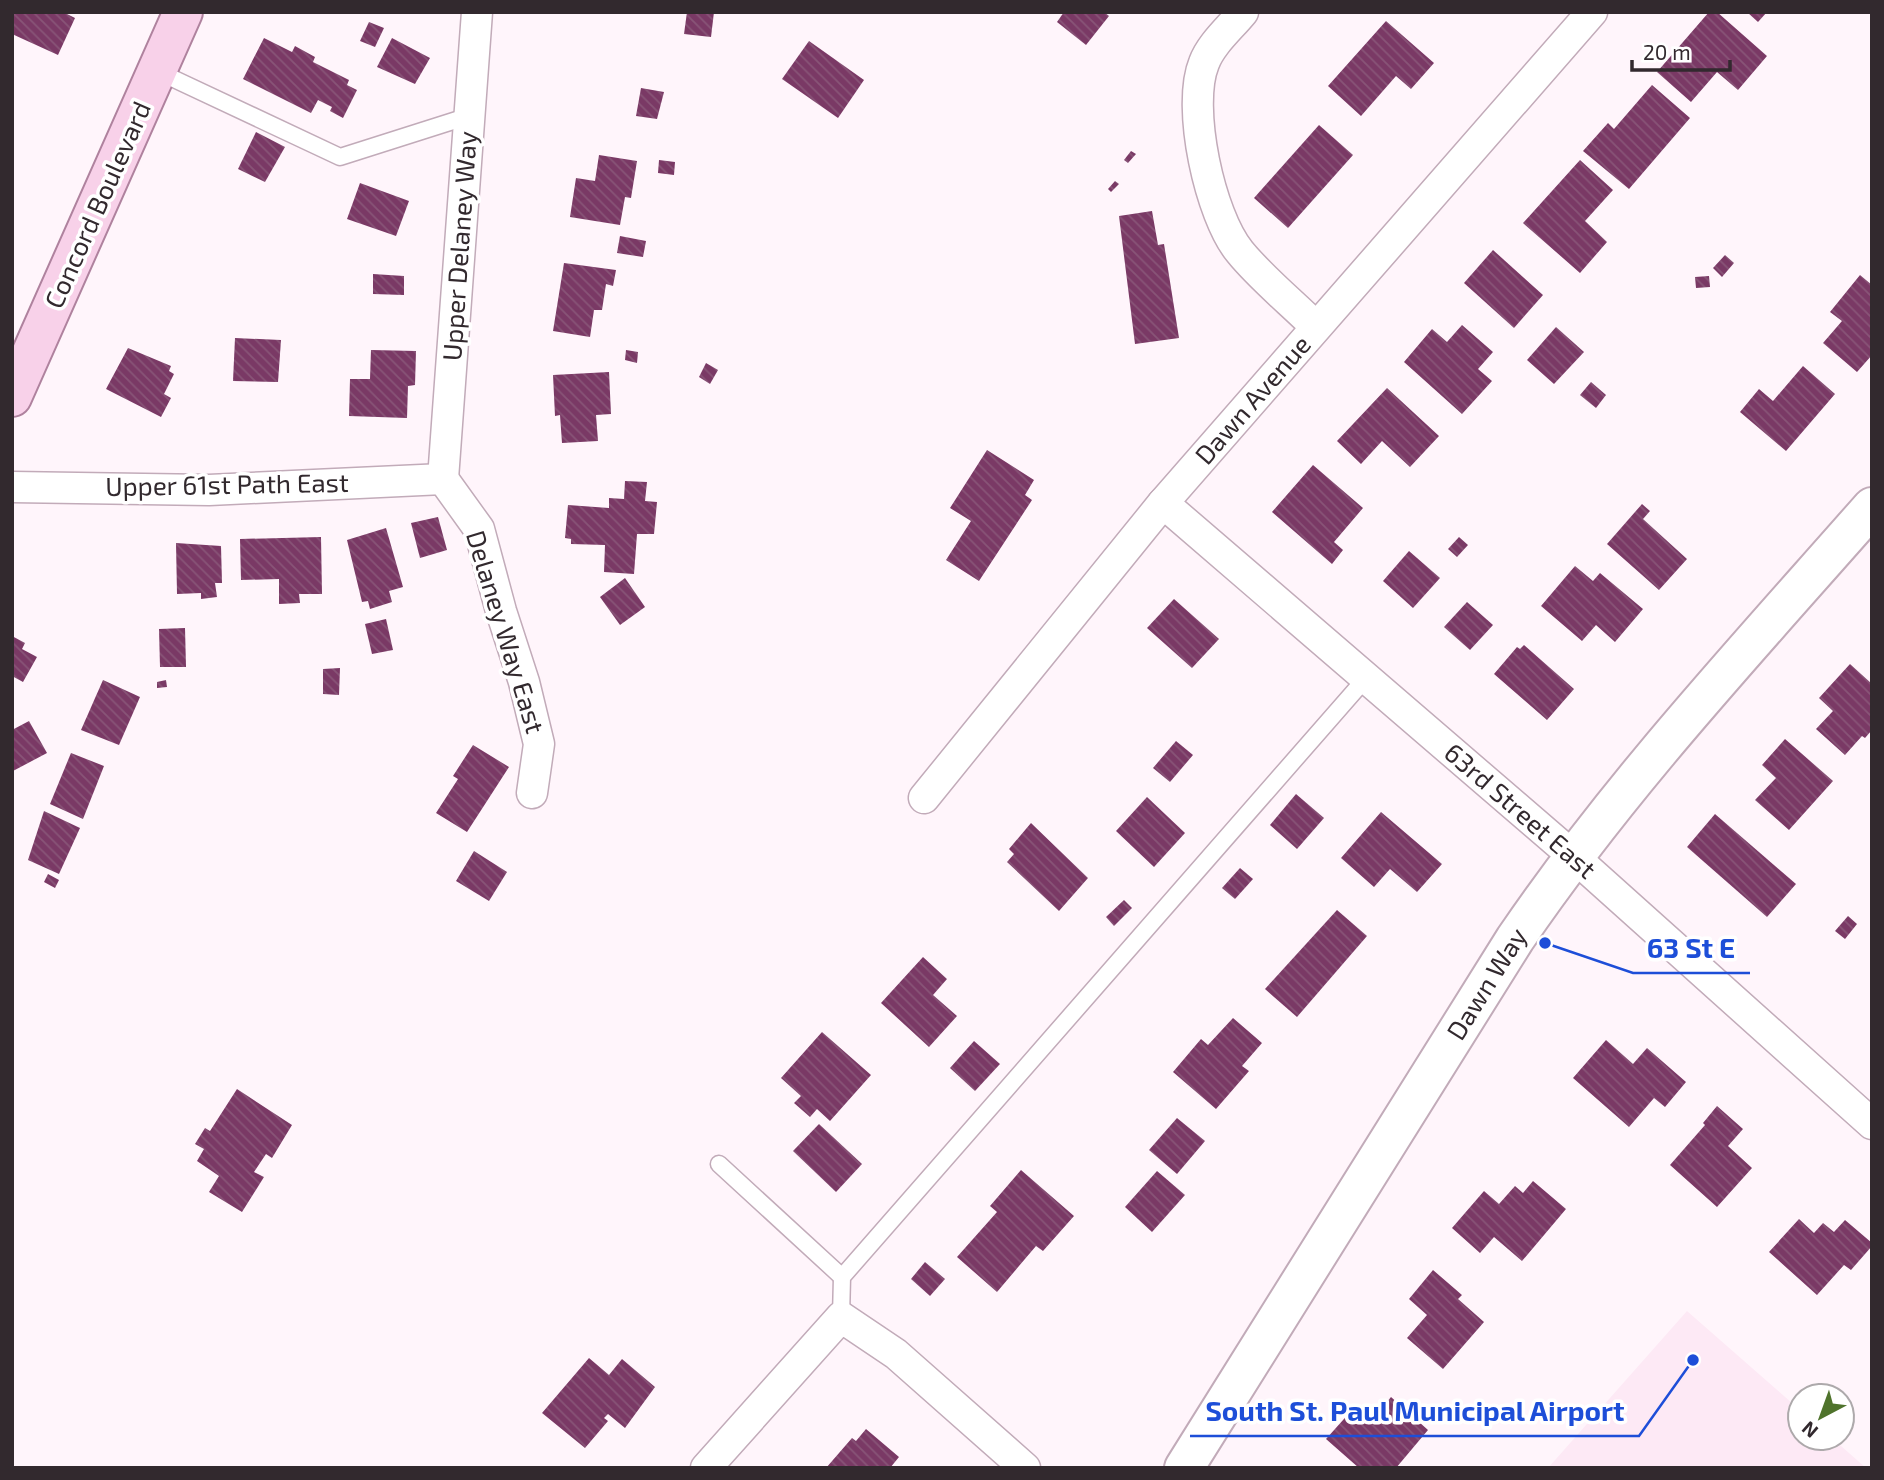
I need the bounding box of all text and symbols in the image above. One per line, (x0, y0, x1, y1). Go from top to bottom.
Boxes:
scale bar (1632, 28, 1730, 72)
text: 20 m (1643, 39, 1691, 64)
street label: Concord Boulevard (37, 96, 156, 313)
street label: Upper Delaney Way (435, 130, 482, 362)
street label: Dawn Avenue (1188, 328, 1316, 470)
street label: Upper 61st Path East (105, 466, 349, 501)
street label: Delaney Way East (461, 526, 552, 737)
street label: 63rd Street East (1439, 736, 1603, 884)
street label: Dawn Way (1439, 921, 1532, 1045)
callout: 63 St E (1633, 924, 1750, 973)
text: 63 St E (1647, 930, 1735, 964)
north arrow (1786, 1382, 1856, 1452)
callout: South St. Paul Municipal Airport (1190, 1387, 1639, 1436)
text: South St. Paul Municipal Airport (1205, 1393, 1625, 1427)
text: N (1797, 1417, 1822, 1443)

